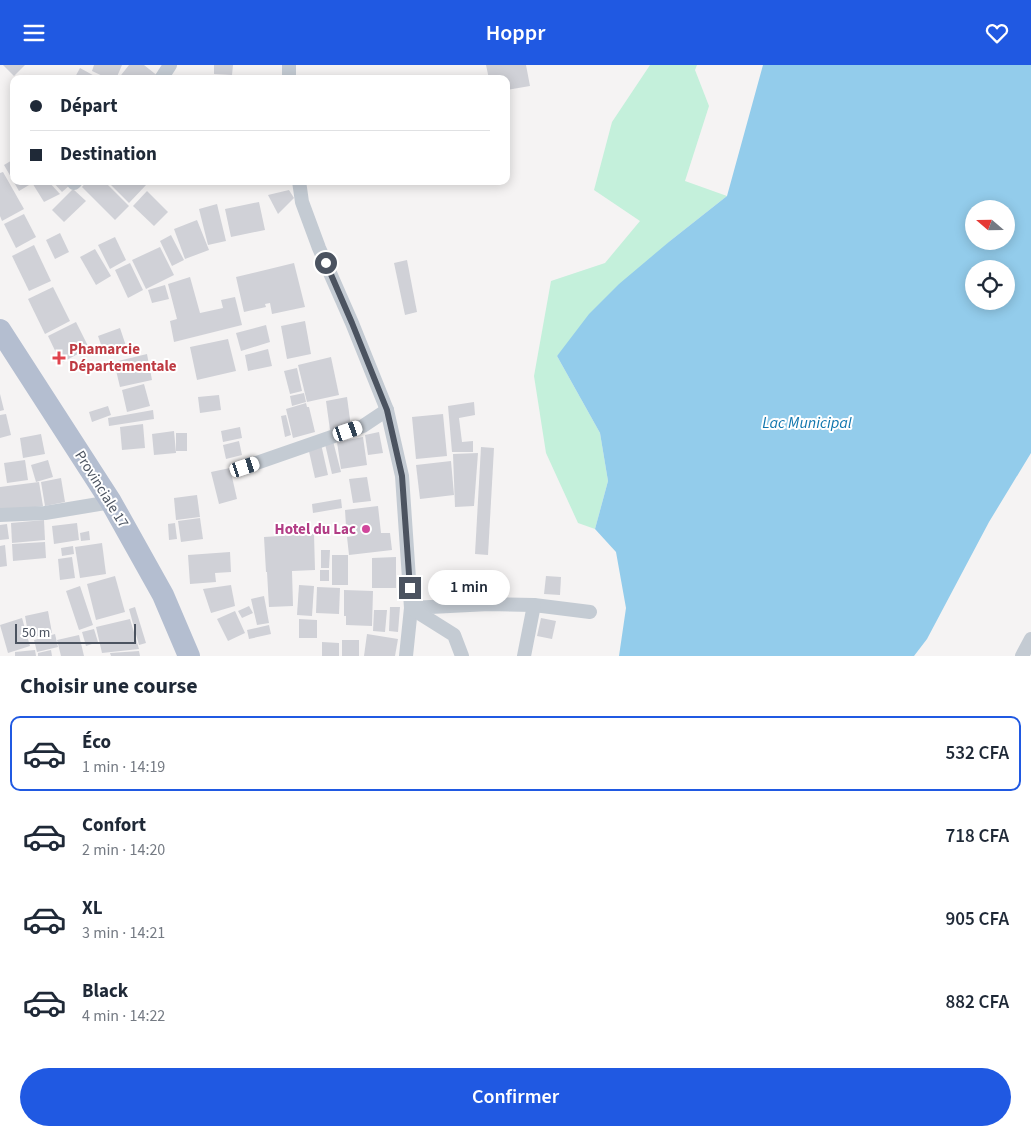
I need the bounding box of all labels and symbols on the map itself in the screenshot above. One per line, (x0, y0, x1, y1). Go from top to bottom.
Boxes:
north arrow (965, 200, 1015, 250)
route start (315, 252, 337, 274)
place label: Phamarcie Départementale (69, 339, 177, 377)
marker: Phamarcie Départementale (53, 352, 65, 364)
water label: Lac Municipal (762, 412, 852, 434)
car (331, 419, 364, 443)
street label: Provinciale 17 (69, 446, 134, 532)
car (228, 455, 261, 479)
place label: Hotel du Lac (275, 519, 356, 540)
marker: Hotel du Lac (360, 523, 372, 535)
callout: 1 min (428, 571, 510, 605)
route end (399, 577, 421, 599)
scale bar (15, 621, 136, 644)

